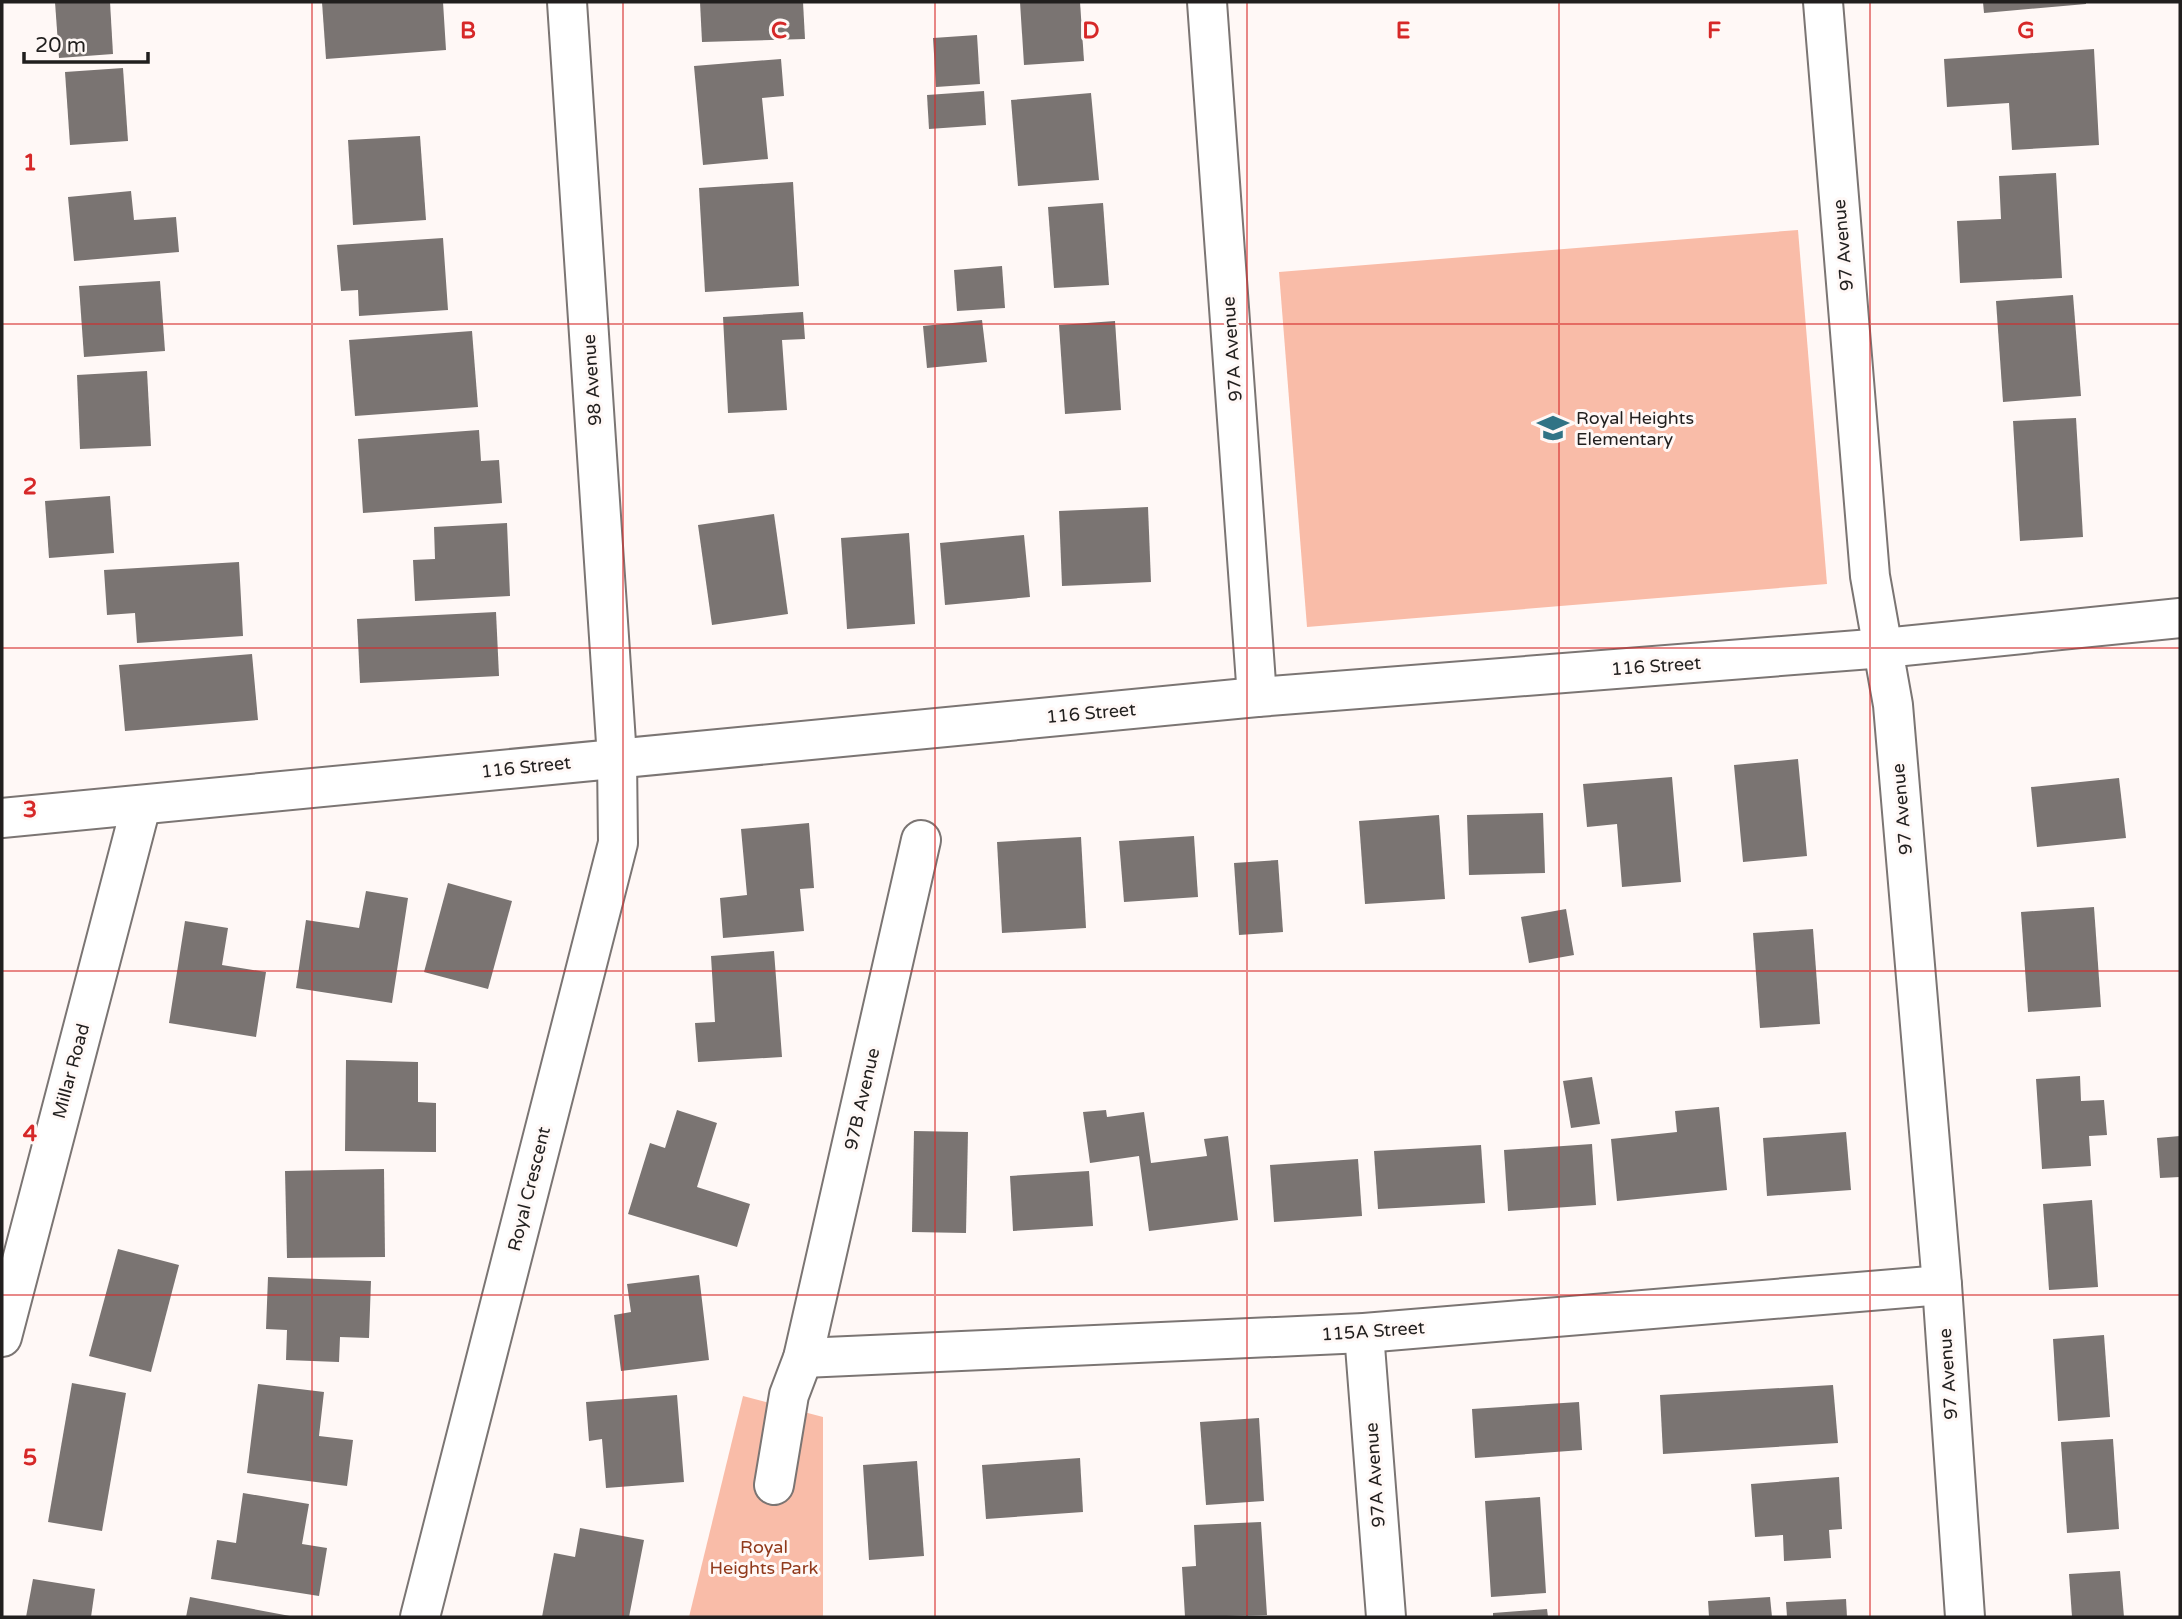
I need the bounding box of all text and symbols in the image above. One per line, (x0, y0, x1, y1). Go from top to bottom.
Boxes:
text: B (460, 17, 476, 45)
text: C (771, 17, 787, 45)
text: D (1082, 17, 1100, 45)
text: E (1396, 17, 1410, 45)
text: F (1707, 17, 1721, 45)
text: G (2017, 17, 2035, 45)
scale bar (24, 21, 149, 65)
text: 20 m (35, 33, 86, 58)
text: 1 (23, 149, 37, 177)
street label: 97 Avenue (1828, 198, 1858, 292)
street label: 97A Avenue (1217, 296, 1247, 402)
street label: 98 Avenue (578, 333, 606, 427)
place label: Royal Heights Elementary (1576, 407, 1694, 450)
school or university icon: Royal Heights Elementary (1536, 411, 1570, 445)
text: 2 (23, 473, 37, 501)
street label: 116 Street (1610, 652, 1702, 680)
street label: 116 Street (1045, 698, 1137, 728)
street label: 116 Street (480, 751, 572, 783)
street label: 97 Avenue (1887, 762, 1917, 856)
text: 3 (23, 796, 37, 824)
street label: Millar Road (48, 1021, 94, 1121)
street label: 97B Avenue (840, 1046, 884, 1152)
text: 4 (23, 1120, 38, 1148)
street label: Royal Crescent (503, 1124, 555, 1254)
street label: 115A Street (1321, 1316, 1425, 1346)
street label: 97 Avenue (1934, 1327, 1962, 1421)
street label: 97A Avenue (1360, 1422, 1390, 1528)
text: 5 (23, 1444, 37, 1472)
park label: Royal Heights Park (710, 1536, 819, 1579)

